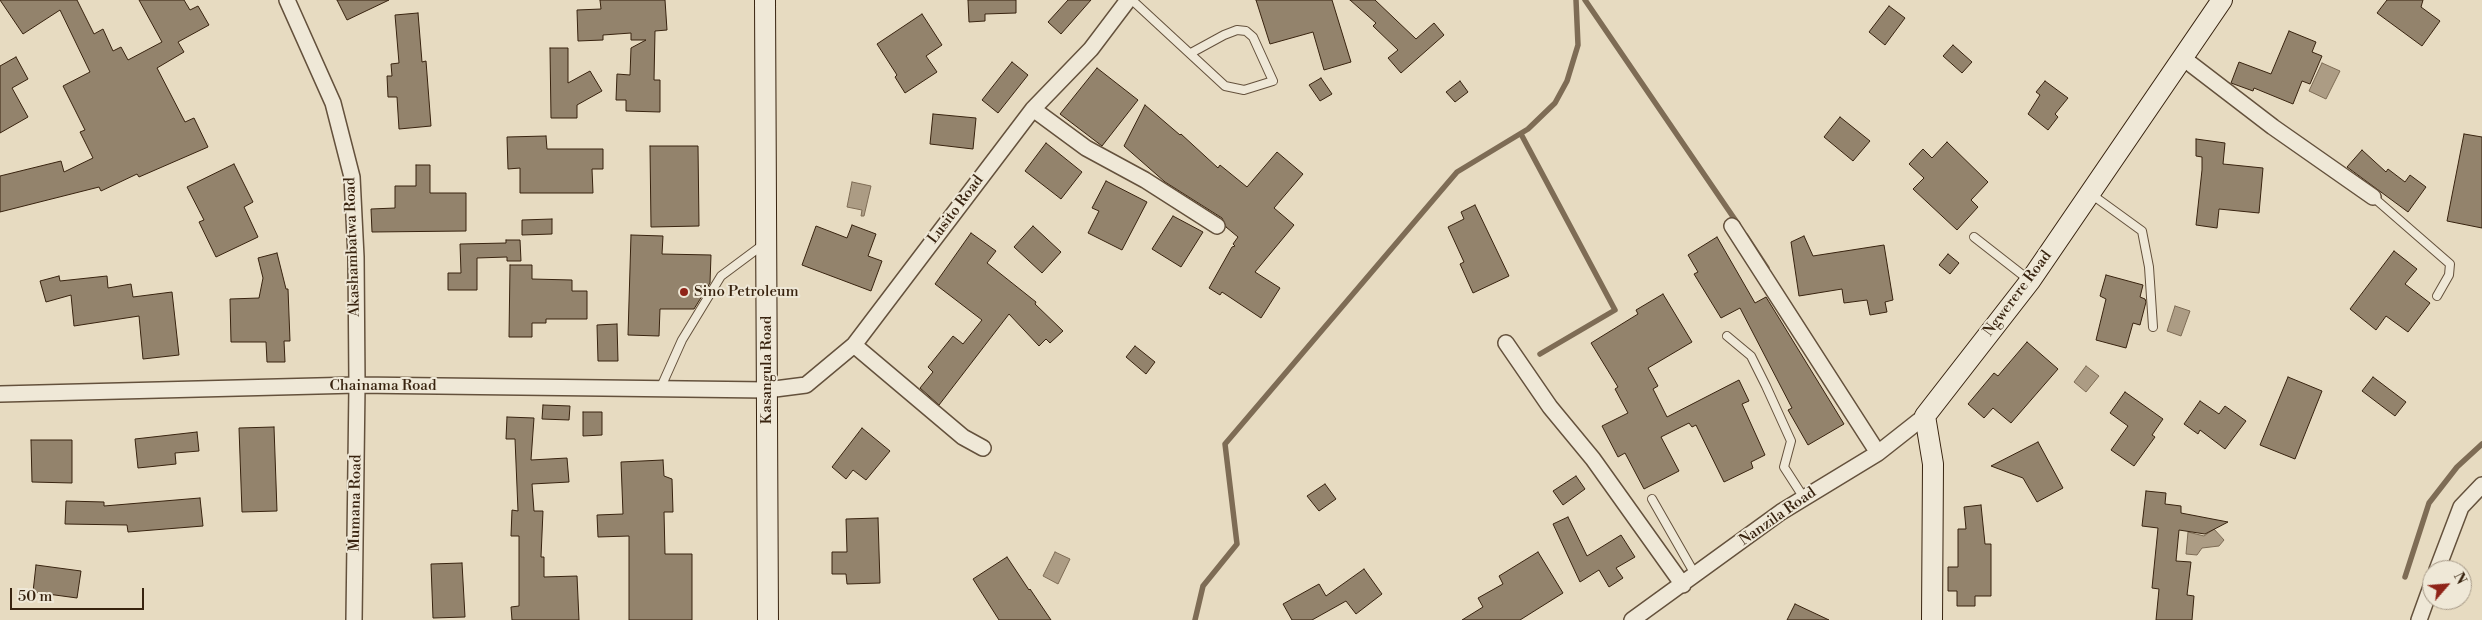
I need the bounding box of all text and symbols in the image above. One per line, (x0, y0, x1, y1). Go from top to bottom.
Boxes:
street label: Lusito Road (924, 172, 988, 248)
street label: Akashambatwa Road (342, 177, 364, 317)
street label: Ngwerere Road (1980, 248, 2056, 340)
place label: Sino Petroleum (694, 283, 799, 301)
marker: Sino Petroleum (678, 286, 690, 298)
street label: Kasangula Road (758, 316, 776, 424)
street label: Chainama Road (330, 377, 436, 395)
street label: Mumana Road (346, 454, 366, 552)
street label: Nanzila Road (1736, 484, 1820, 550)
north arrow (2422, 560, 2472, 610)
text: N (2449, 570, 2470, 588)
scale bar (12, 578, 146, 610)
text: 50 m (18, 587, 52, 606)

